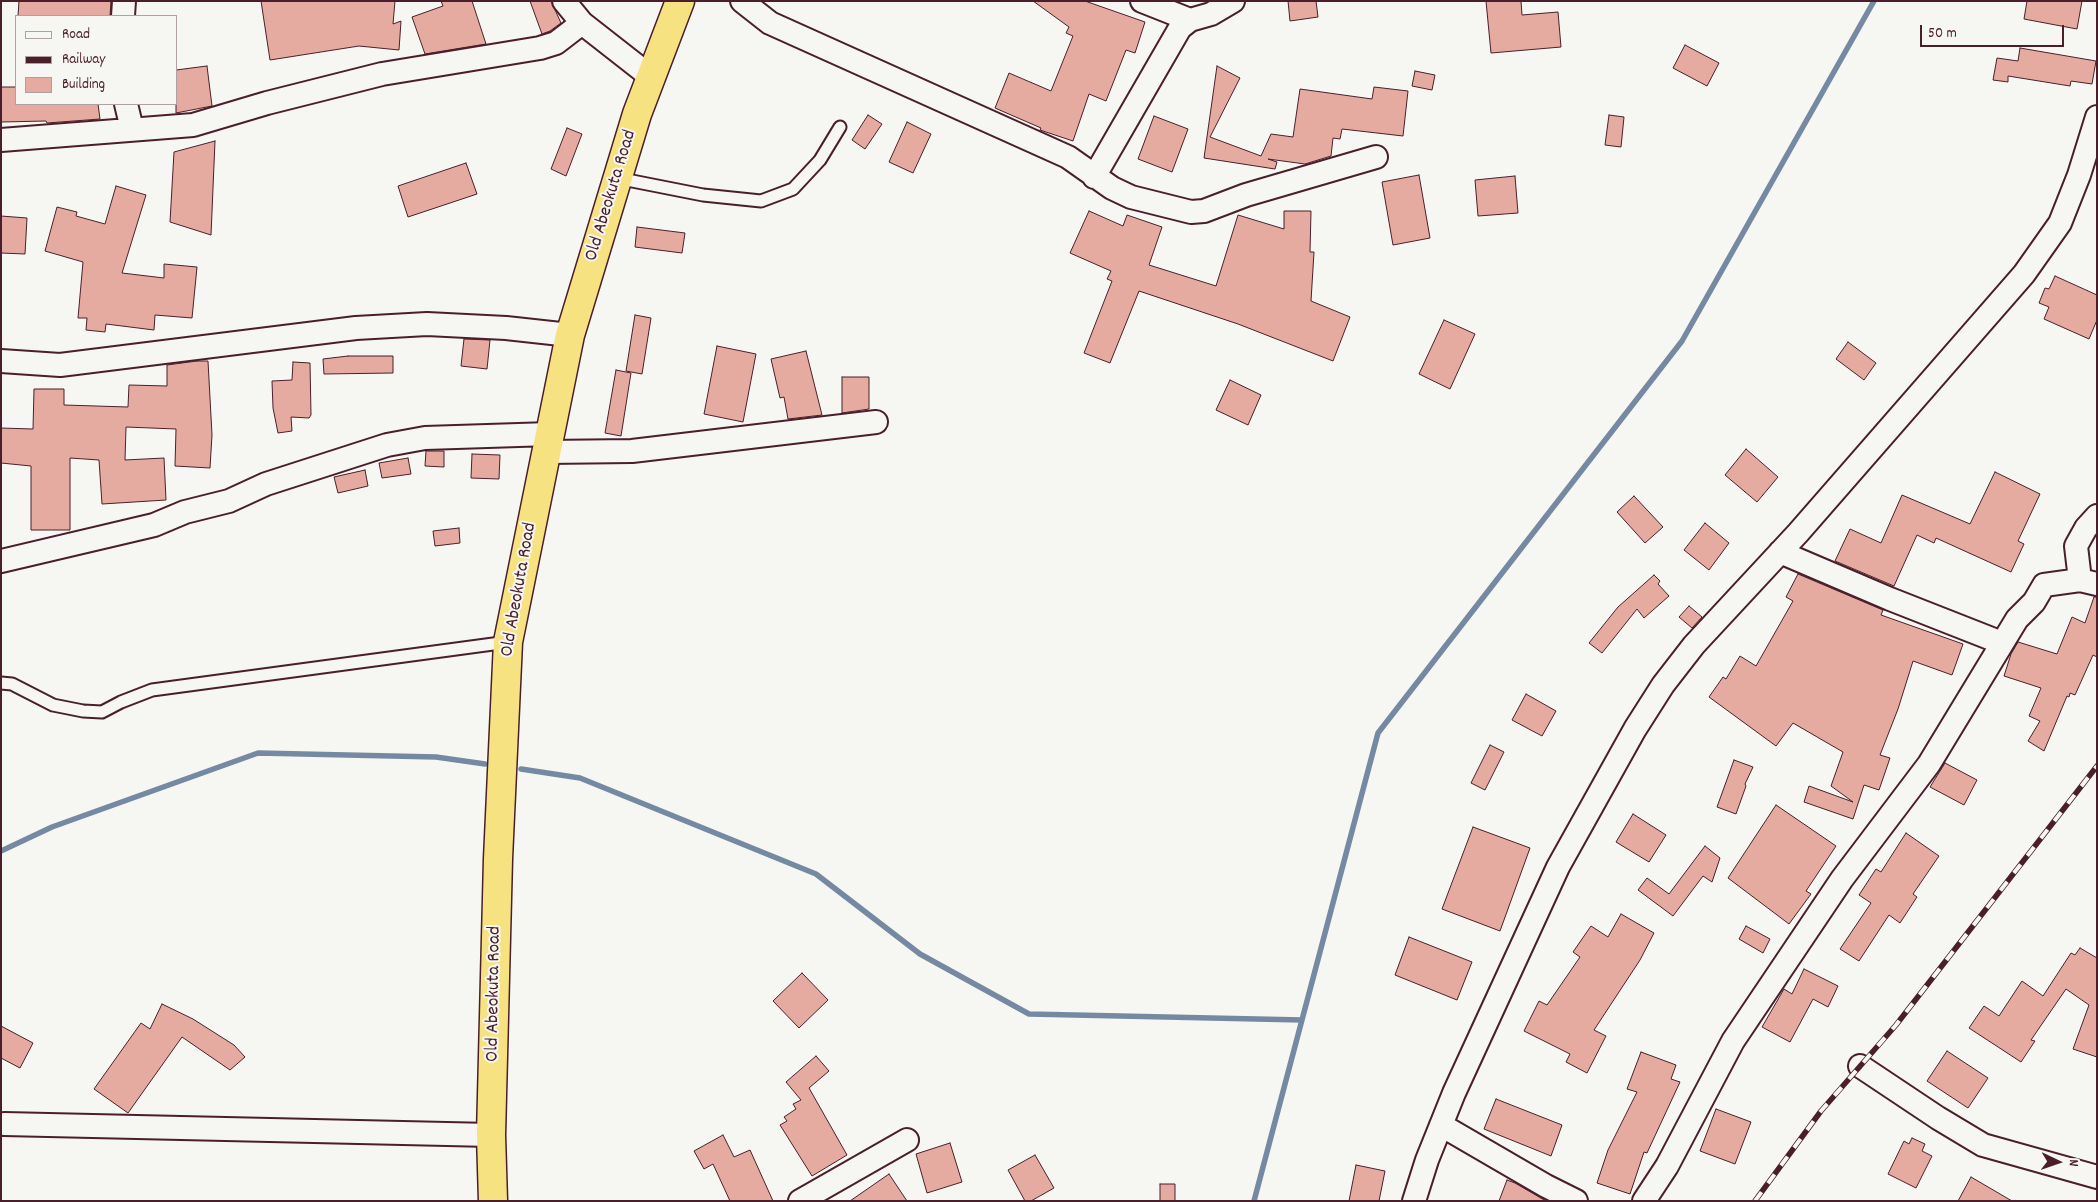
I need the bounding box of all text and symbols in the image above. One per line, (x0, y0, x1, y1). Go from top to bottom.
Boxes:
legend (15, 15, 178, 105)
scale bar (1923, 15, 2067, 47)
text: 50 m (1928, 23, 1957, 45)
text: Road (62, 24, 90, 46)
text: Railway (62, 49, 105, 71)
text: Building (62, 74, 105, 96)
street label: Old Abeokuta Road (581, 128, 643, 264)
street label: Old Abeokuta Road (497, 521, 543, 659)
street label: Old Abeokuta Road (482, 926, 508, 1062)
north arrow (2033, 1137, 2083, 1187)
text: N (2063, 1159, 2083, 1167)

